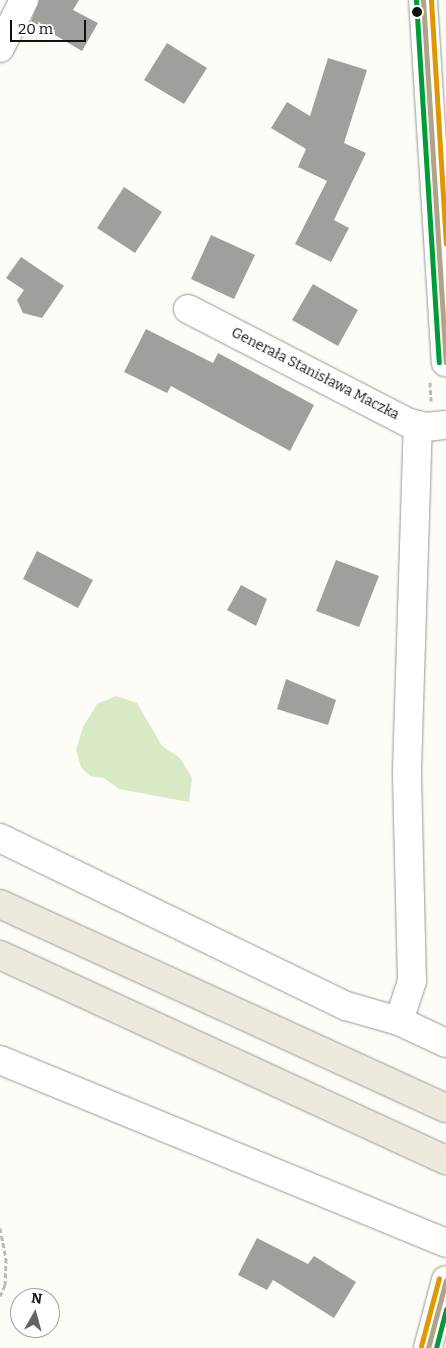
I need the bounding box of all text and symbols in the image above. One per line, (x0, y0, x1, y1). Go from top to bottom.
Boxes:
unlabelled marker (412, 7, 422, 17)
scale bar (12, 10, 89, 42)
text: 20 m (18, 20, 53, 38)
street label: Generała Stanisława Maczka (228, 324, 402, 424)
north arrow (10, 1288, 60, 1338)
text: N (30, 1290, 43, 1308)

